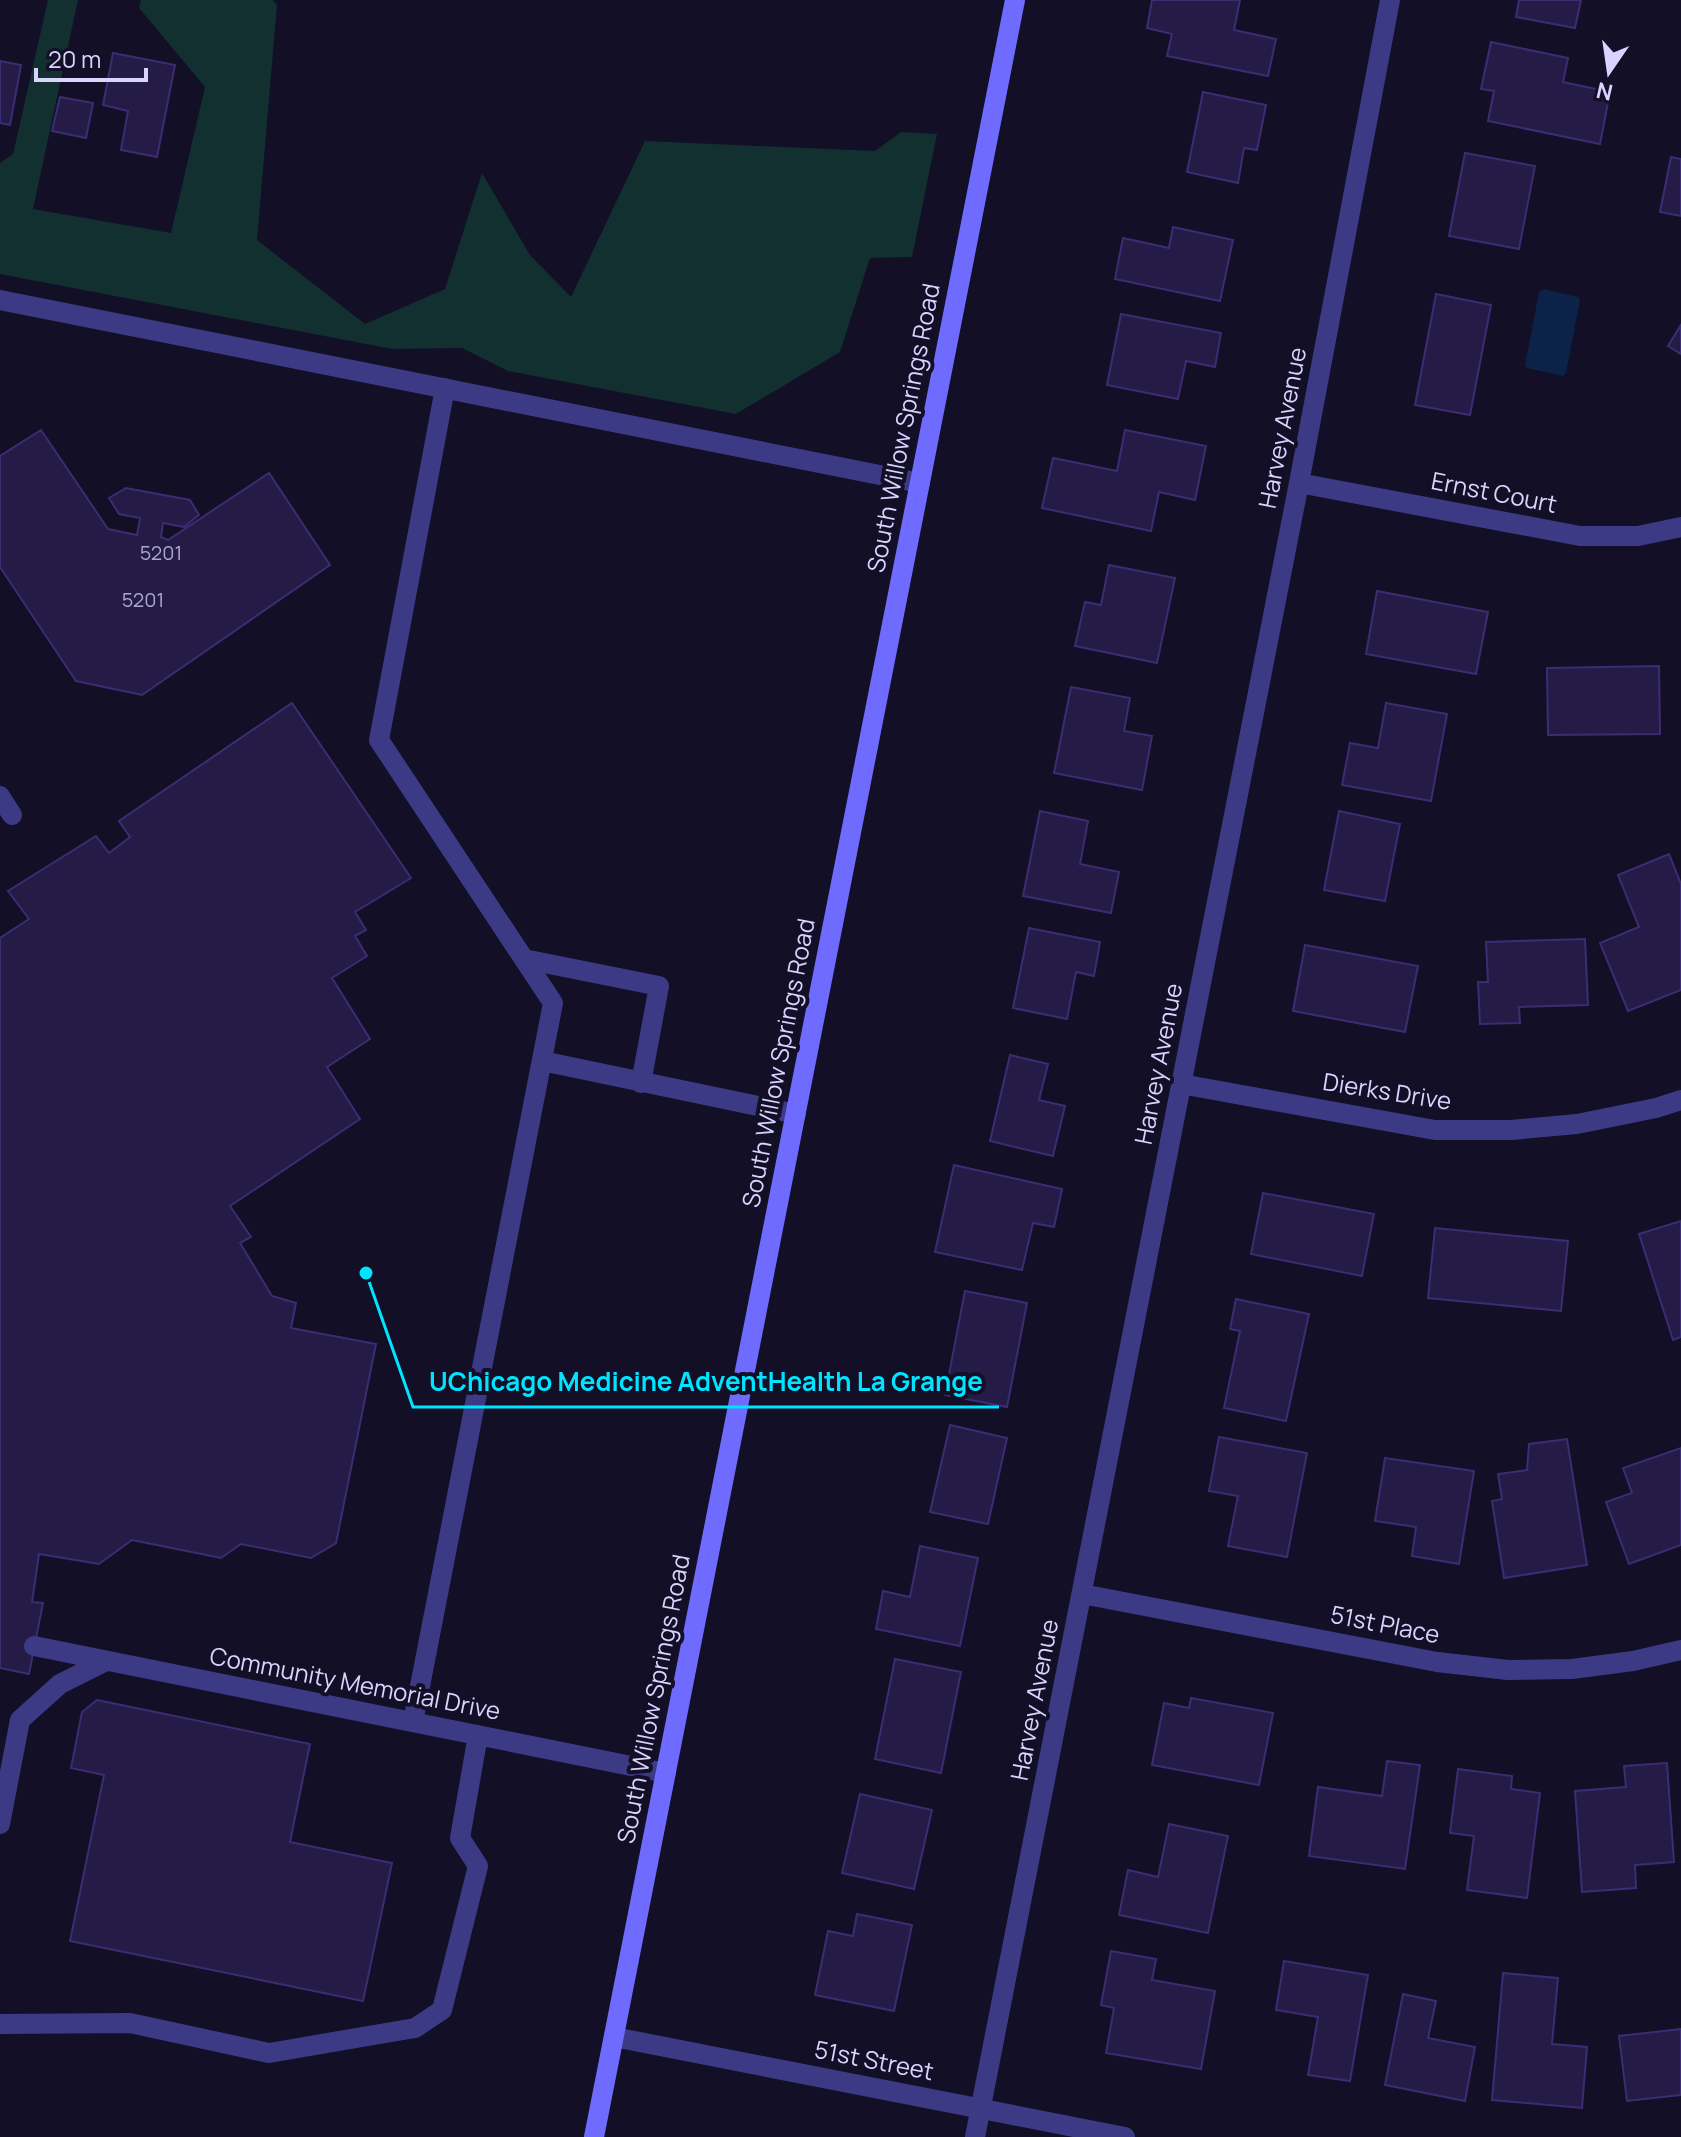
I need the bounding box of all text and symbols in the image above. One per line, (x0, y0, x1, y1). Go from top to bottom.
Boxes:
scale bar (36, 32, 146, 82)
north arrow (1569, 32, 1649, 112)
text: 20 m (48, 42, 101, 75)
text: N (1593, 75, 1616, 108)
street label: South Willow Springs Road (858, 280, 947, 575)
street label: Harvey Avenue (1250, 344, 1313, 511)
street label: Ernst Court (1429, 463, 1560, 520)
house number: 5201 (140, 539, 182, 566)
house number: 5201 (122, 586, 164, 613)
street label: South Willow Springs Road (733, 915, 822, 1210)
street label: Harvey Avenue (1126, 980, 1189, 1147)
street label: Dierks Drive (1321, 1064, 1454, 1117)
callout: UChicago Medicine AdventHealth La Grange (413, 1357, 999, 1407)
text: UChicago Medicine AdventHealth La Grange (429, 1363, 983, 1399)
street label: South Willow Springs Road (608, 1551, 697, 1846)
street label: 51st Place (1328, 1597, 1443, 1650)
street label: Harvey Avenue (1002, 1616, 1065, 1783)
street label: Community Memorial Drive (207, 1638, 503, 1727)
street label: 51st Street (812, 2032, 937, 2087)

